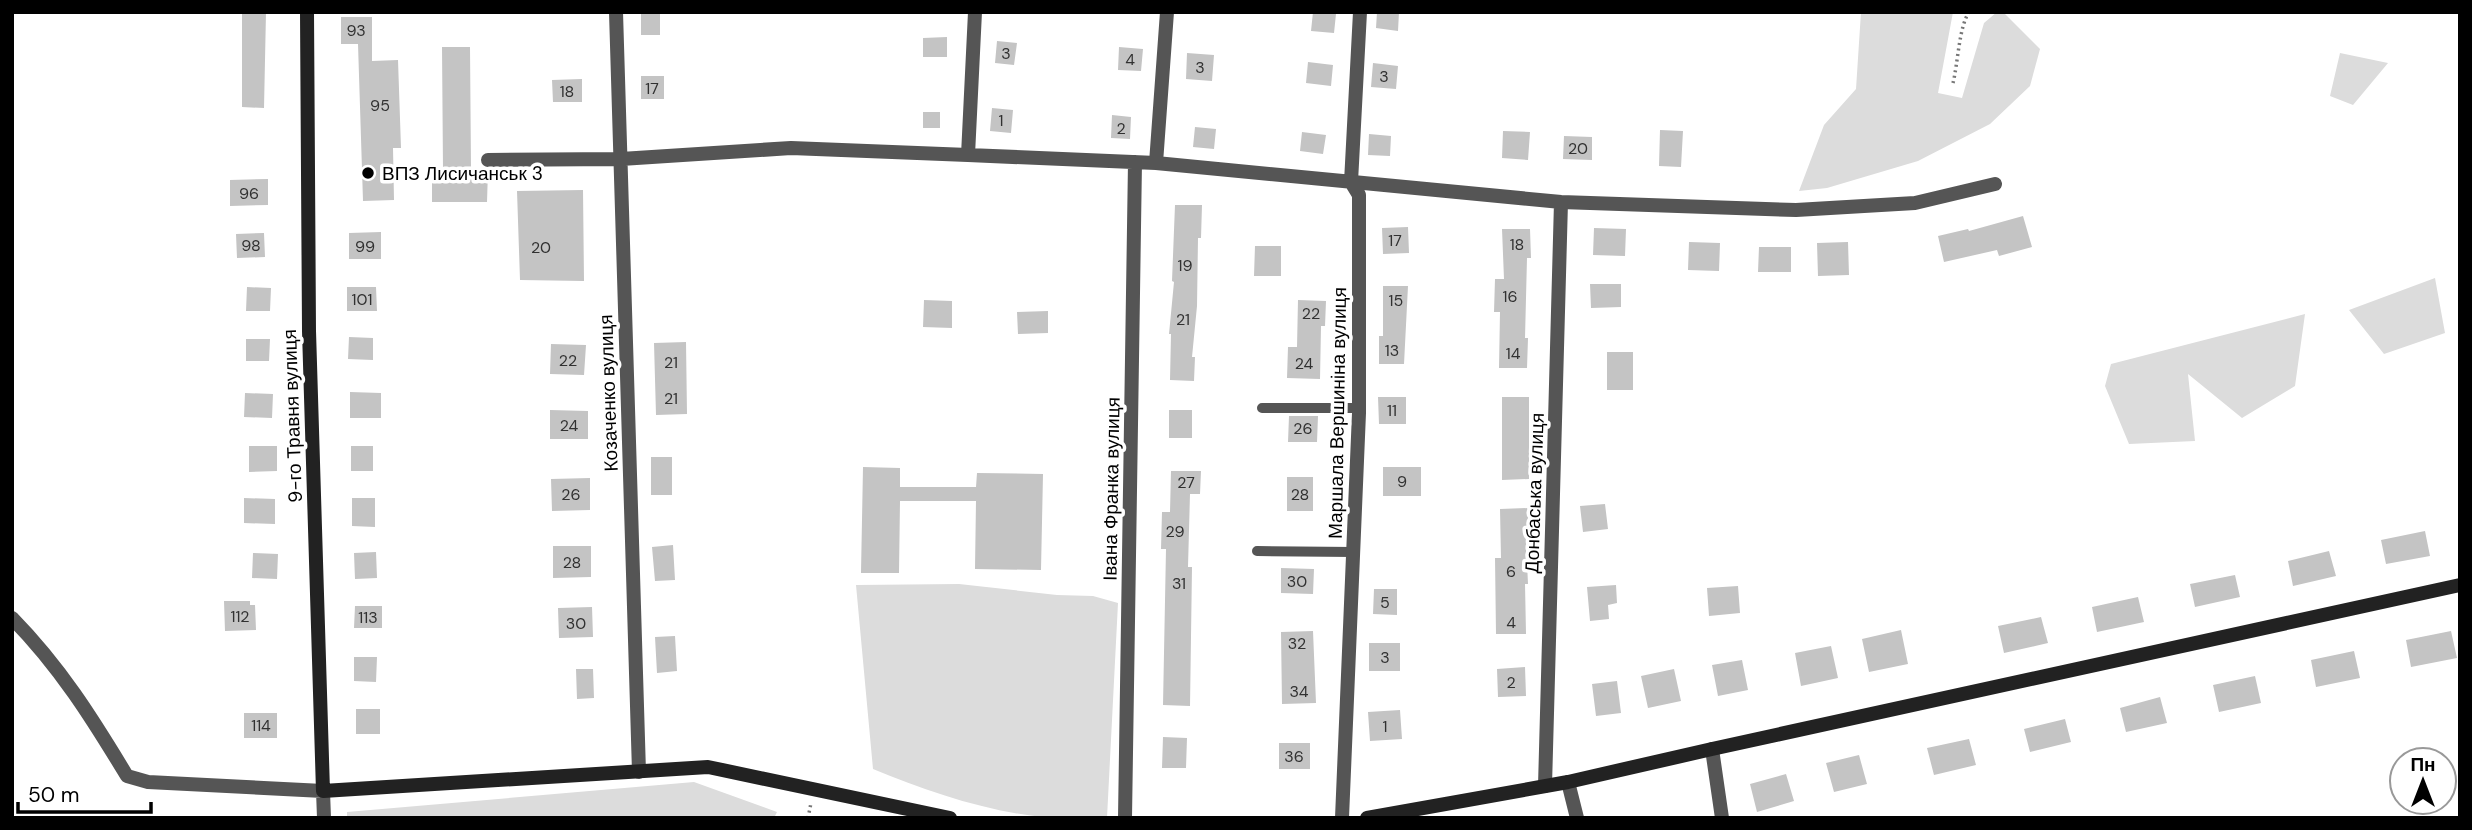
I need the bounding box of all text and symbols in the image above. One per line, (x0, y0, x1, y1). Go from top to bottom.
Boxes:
house number: 93 (346, 20, 366, 41)
house number: 3 (1001, 43, 1011, 64)
house number: 4 (1125, 49, 1135, 70)
house number: 3 (1195, 57, 1205, 78)
house number: 3 (1379, 66, 1389, 87)
house number: 17 (645, 78, 659, 99)
house number: 18 (560, 81, 574, 102)
house number: 95 (370, 95, 390, 116)
house number: 1 (999, 110, 1004, 131)
house number: 2 (1116, 118, 1126, 139)
house number: 20 (1568, 138, 1588, 159)
place label: ВПЗ Лисичанськ 3 (382, 161, 543, 186)
marker: ВПЗ Лисичанськ 3 (360, 165, 376, 181)
house number: 96 (239, 183, 259, 204)
house number: 17 (1388, 230, 1402, 251)
house number: 18 (1510, 234, 1524, 255)
house number: 98 (241, 235, 261, 256)
house number: 99 (355, 236, 375, 257)
house number: 20 (531, 237, 551, 258)
house number: 19 (1177, 255, 1193, 276)
house number: 16 (1502, 286, 1518, 307)
street label: Маршала Вершиніна вулиця (1323, 287, 1352, 539)
house number: 101 (352, 289, 372, 310)
house number: 15 (1389, 290, 1403, 311)
house number: 22 (1302, 303, 1320, 324)
house number: 21 (1176, 309, 1190, 330)
street label: Козаченко вулиця (593, 314, 624, 472)
street label: 9-го Травня вулиця (277, 329, 308, 503)
house number: 13 (1385, 340, 1399, 361)
house number: 14 (1506, 343, 1521, 364)
house number: 22 (559, 350, 577, 371)
house number: 21 (664, 352, 678, 373)
house number: 24 (1295, 353, 1314, 374)
house number: 21 (664, 388, 678, 409)
street label: Івана Франка вулиця (1097, 397, 1126, 581)
house number: 11 (1387, 400, 1397, 421)
street label: Донбаська вулиця (1519, 412, 1550, 574)
house number: 24 (560, 415, 579, 436)
house number: 26 (1293, 418, 1313, 439)
house number: 9 (1397, 471, 1407, 492)
house number: 27 (1177, 472, 1195, 493)
house number: 26 (561, 484, 581, 505)
house number: 28 (1291, 484, 1309, 505)
house number: 29 (1165, 521, 1185, 542)
house number: 28 (563, 552, 581, 573)
house number: 6 (1506, 561, 1516, 582)
house number: 30 (1287, 571, 1307, 592)
house number: 31 (1172, 573, 1186, 594)
house number: 5 (1380, 592, 1390, 613)
house number: 112 (230, 606, 250, 627)
house number: 113 (358, 607, 378, 628)
house number: 4 (1506, 612, 1516, 633)
house number: 30 (566, 613, 586, 634)
house number: 32 (1288, 633, 1306, 654)
house number: 3 (1380, 647, 1390, 668)
house number: 2 (1506, 672, 1516, 693)
house number: 34 (1289, 681, 1309, 702)
house number: 114 (251, 715, 271, 736)
house number: 1 (1383, 716, 1388, 737)
house number: 36 (1284, 746, 1304, 767)
north arrow (2388, 746, 2458, 816)
text: Пн (2410, 752, 2436, 777)
scale bar (18, 770, 150, 814)
text: 50 m (28, 781, 79, 809)

